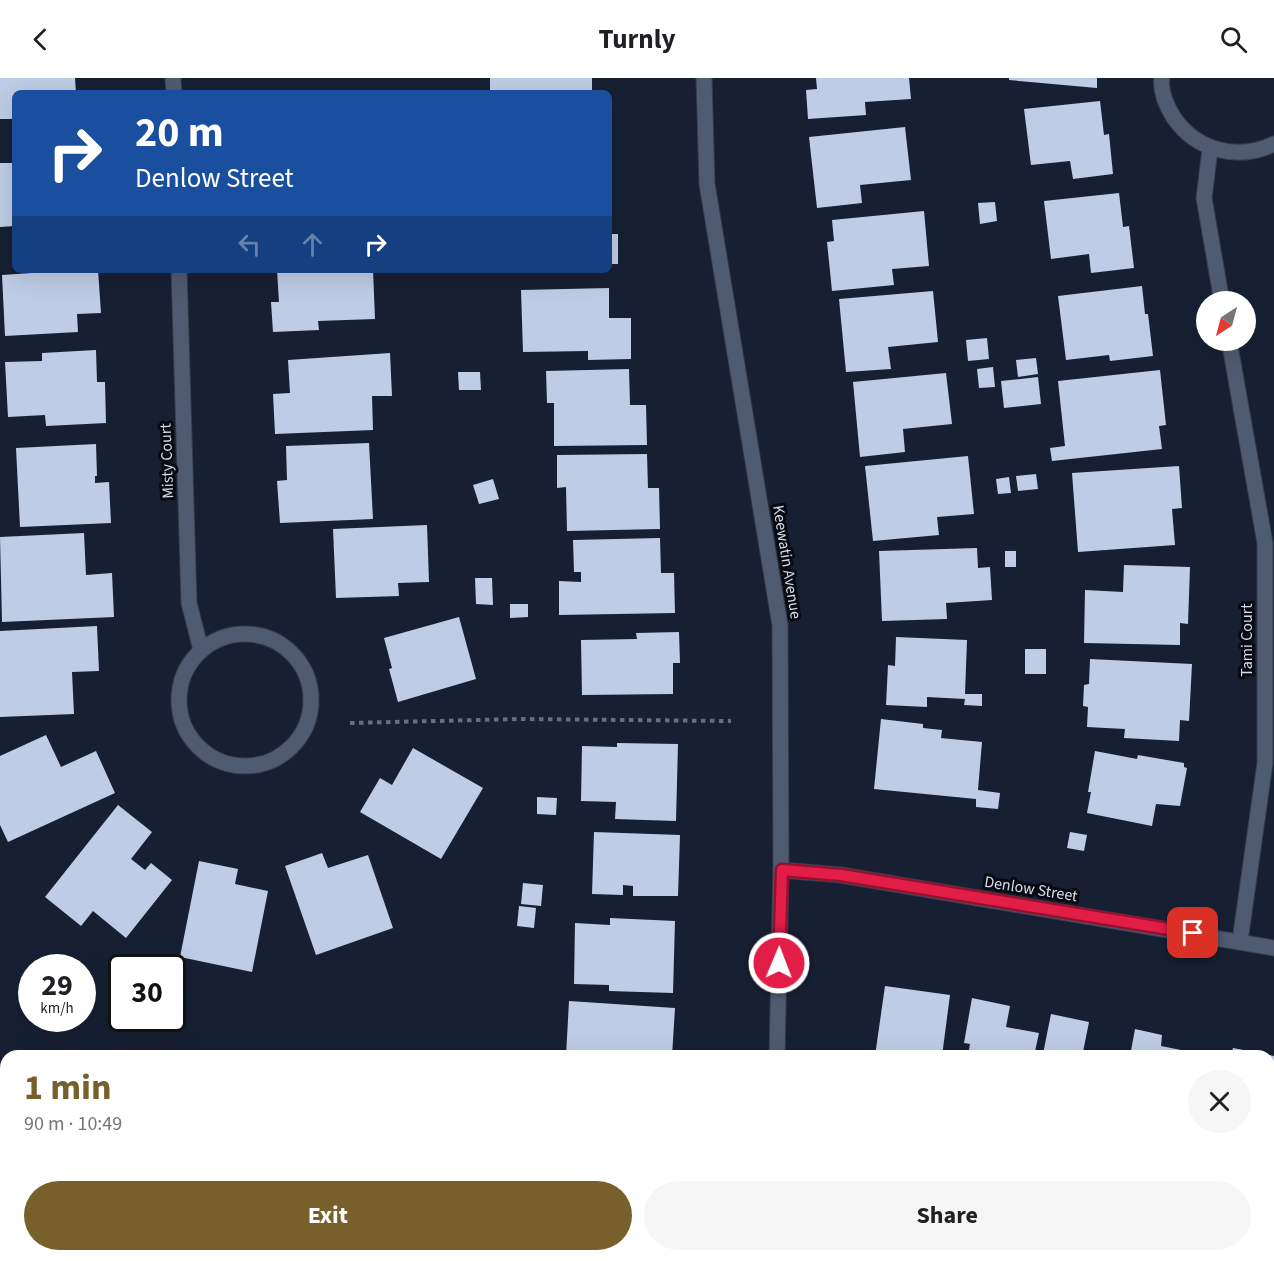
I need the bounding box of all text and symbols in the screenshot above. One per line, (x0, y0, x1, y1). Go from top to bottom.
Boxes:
text: Turnly (598, 20, 676, 59)
icon: back (24, 23, 57, 56)
icon: search (1217, 23, 1250, 56)
text: 20 m (135, 103, 224, 163)
icon: right (36, 114, 114, 192)
text: Denlow Street (135, 159, 294, 198)
icon: left (233, 228, 266, 261)
icon: ahead (296, 228, 329, 261)
icon: right (359, 228, 392, 261)
north arrow (1196, 291, 1256, 351)
map controls (1196, 291, 1256, 351)
street label: Misty Court (155, 422, 179, 499)
street label: Keewatin Avenue (767, 504, 807, 621)
street label: Tami Court (1236, 603, 1258, 677)
street label: Denlow Street (983, 871, 1080, 907)
pin (1167, 907, 1218, 958)
icon: arrive (1176, 916, 1209, 949)
position arrow (747, 931, 811, 995)
speed limit sign: 30 (108, 954, 186, 1032)
text: 29 (41, 964, 73, 1007)
text: km/h (40, 998, 74, 1019)
text: 1 min (24, 1062, 112, 1113)
button: close (1188, 1070, 1251, 1133)
text: 90 m · 10:49 (24, 1110, 122, 1138)
button: Exit (24, 1181, 632, 1250)
button: Share (644, 1181, 1251, 1250)

